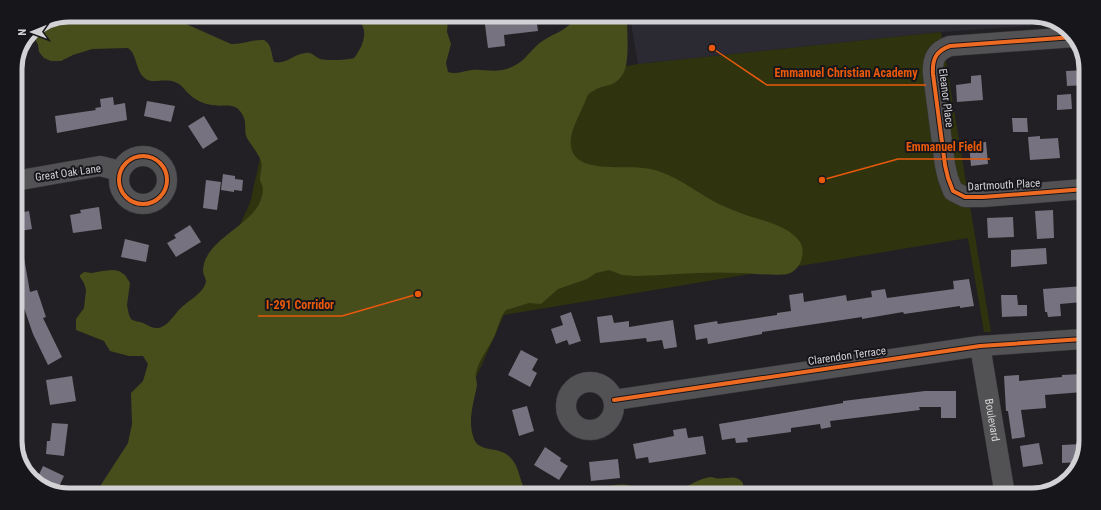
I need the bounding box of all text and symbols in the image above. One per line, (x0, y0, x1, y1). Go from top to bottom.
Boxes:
north arrow (12, 12, 52, 52)
text: N (16, 28, 29, 36)
callout: Emmanuel Christian Academy (767, 61, 926, 85)
text: Emmanuel Christian Academy (774, 66, 918, 80)
street label: Eleanor Place (936, 68, 956, 128)
callout: Emmanuel Field (898, 135, 990, 159)
text: Emmanuel Field (906, 140, 982, 154)
street label: Great Oak Lane (34, 162, 102, 184)
street label: Dartmouth Place (967, 177, 1041, 193)
callout: I-291 Corridor (258, 292, 342, 316)
text: I-291 Corridor (266, 298, 334, 312)
street label: Clarendon Terrace (807, 344, 887, 368)
street label: Boulevard (982, 398, 1002, 442)

